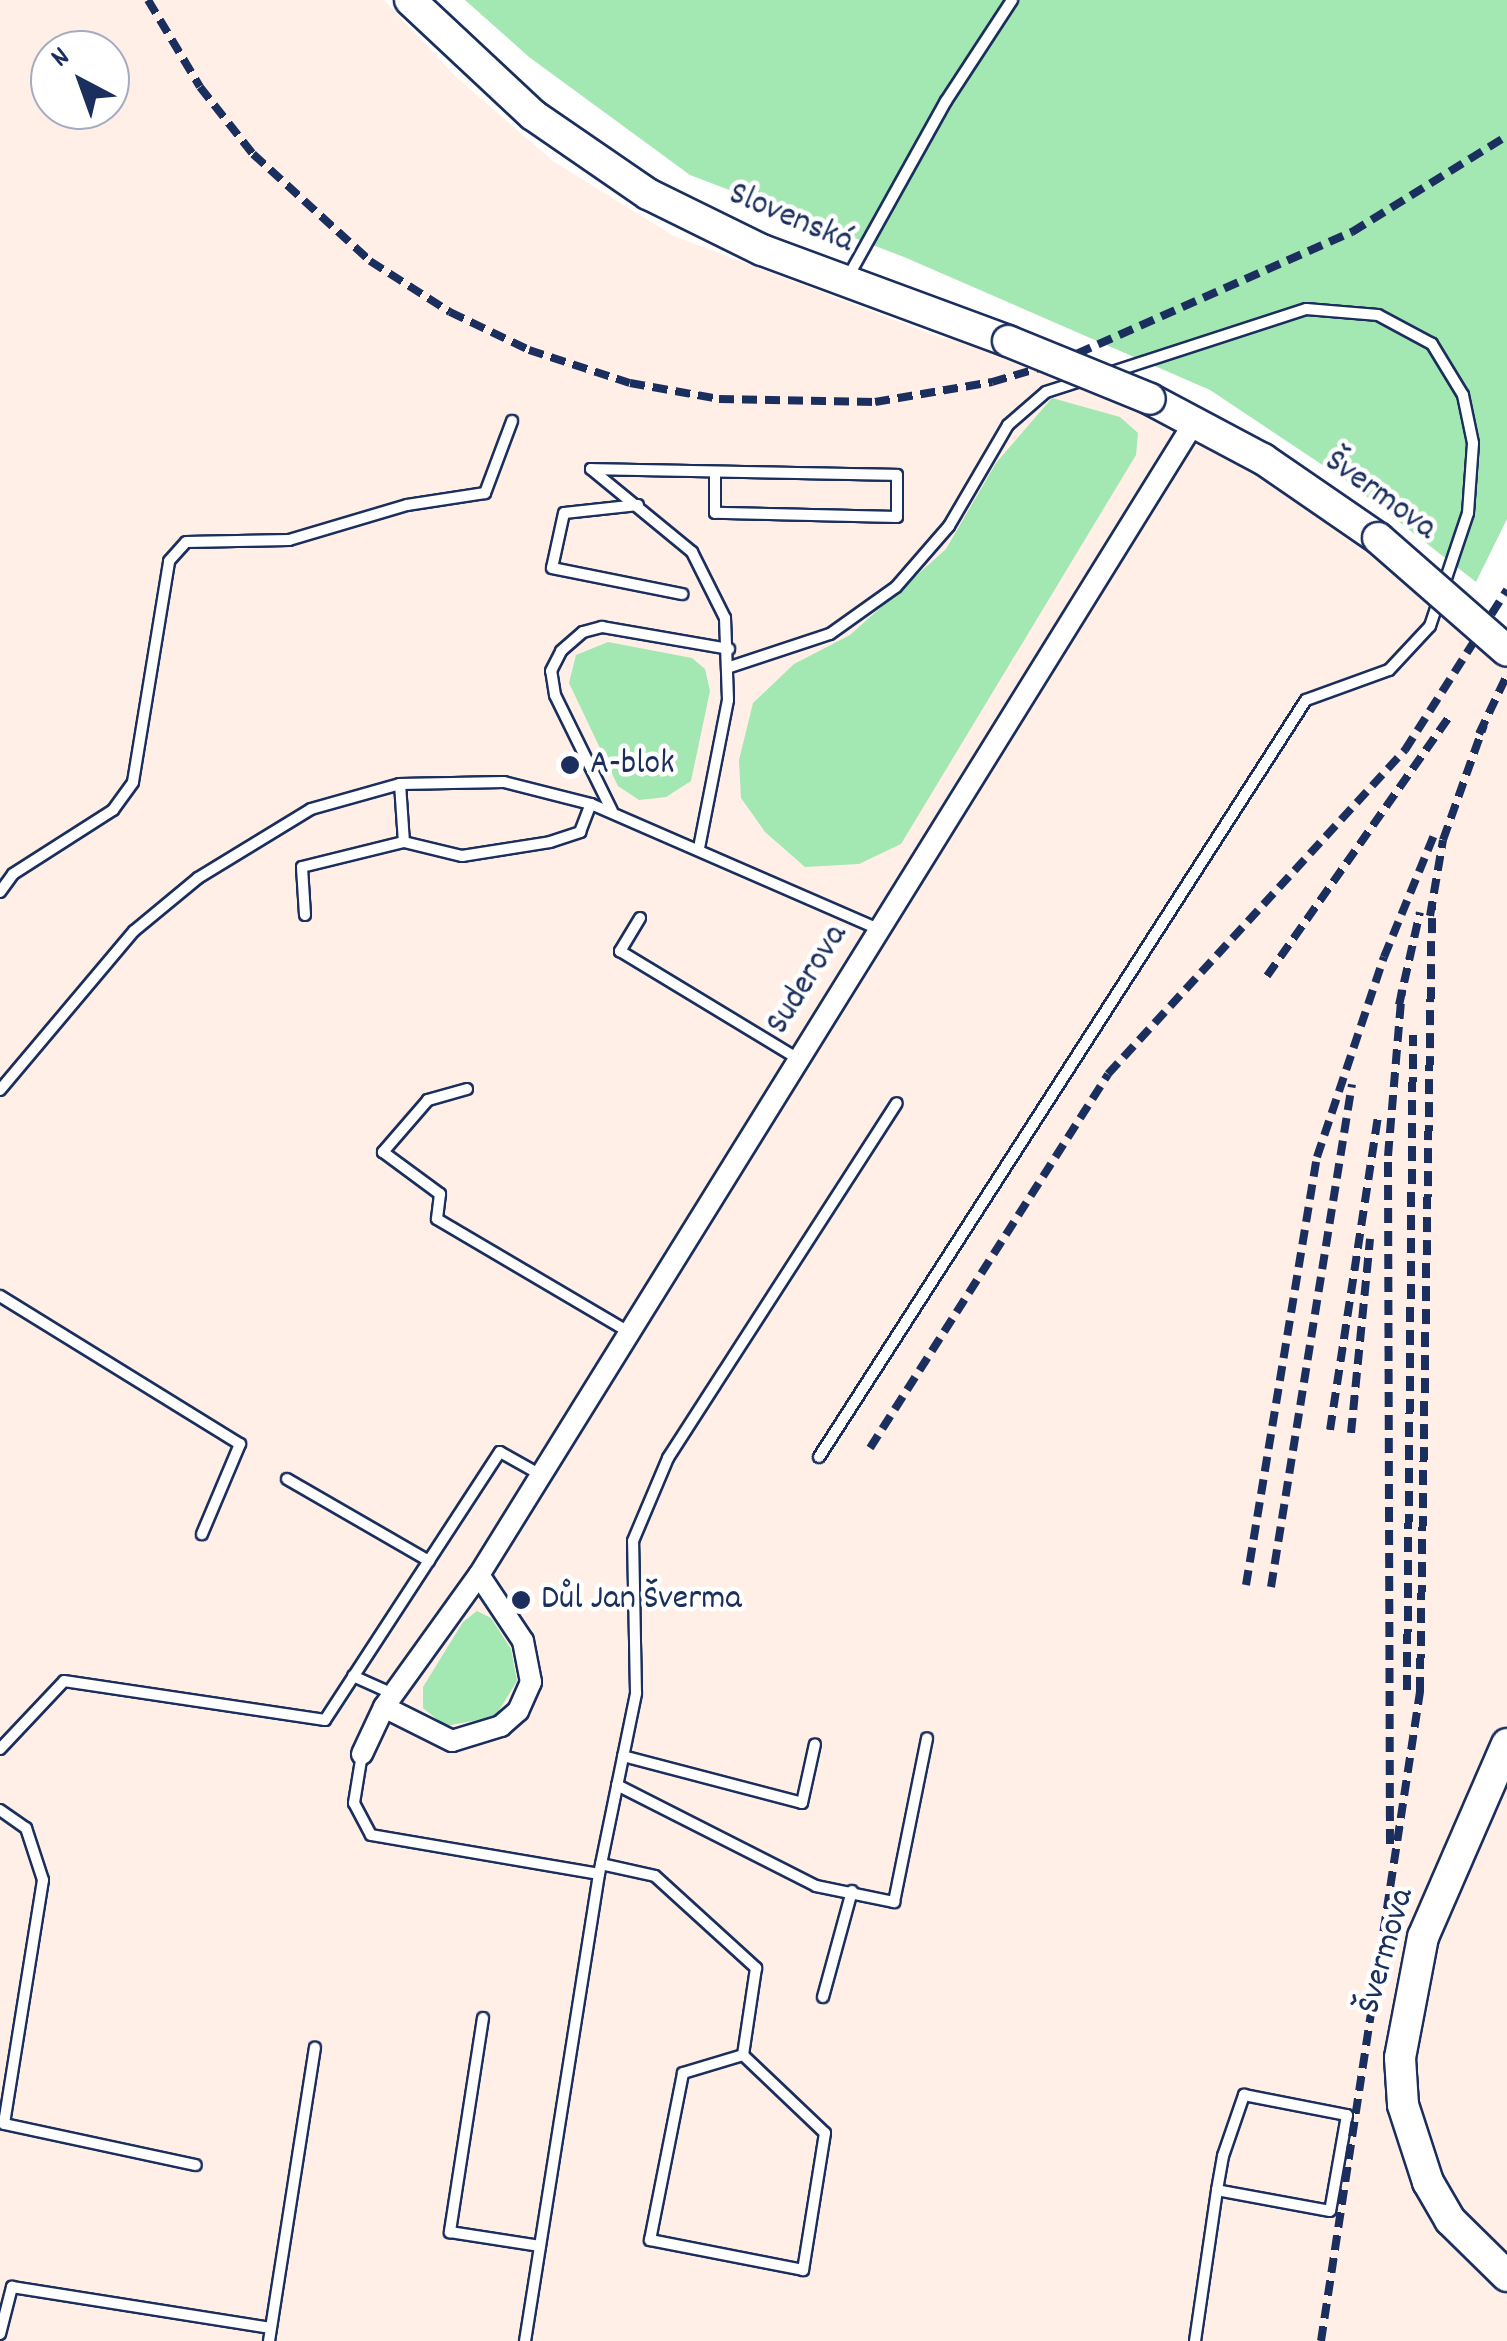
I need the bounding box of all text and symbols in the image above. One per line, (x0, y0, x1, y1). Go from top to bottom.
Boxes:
north arrow (30, 30, 130, 130)
text: N (43, 39, 80, 79)
street label: Slovenská (722, 174, 860, 264)
street label: Švermova (1316, 441, 1444, 551)
place label: A-blok (590, 744, 674, 786)
marker: A-blok (559, 754, 581, 776)
street label: Suderova (758, 917, 858, 1043)
place label: Důl Jan Šverma (541, 1579, 742, 1621)
marker: Důl Jan Šverma (510, 1589, 532, 1611)
street label: Švermova (1349, 1884, 1425, 2018)

